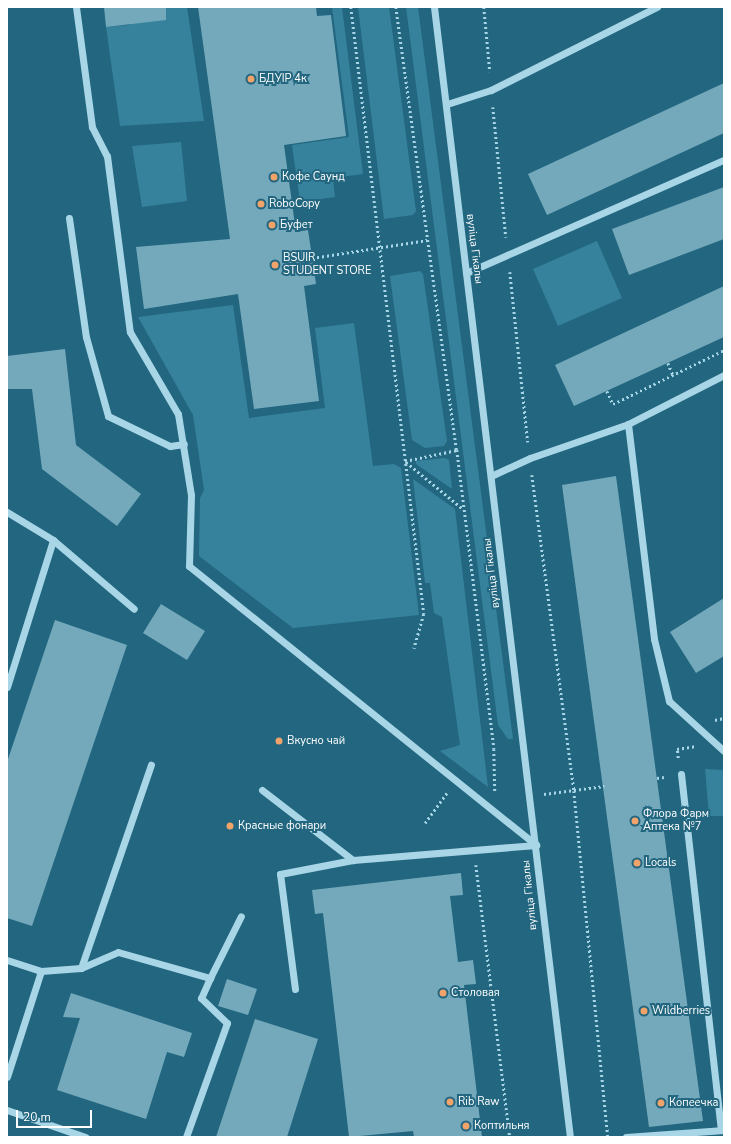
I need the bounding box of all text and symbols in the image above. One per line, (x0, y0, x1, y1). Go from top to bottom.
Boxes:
place label: БДУІР 4к (259, 72, 307, 86)
marker: БДУІР 4к (246, 74, 256, 84)
place label: Кофе Саунд (282, 170, 345, 184)
marker: Кофе Саунд (269, 172, 279, 182)
place label: RoboCopy (269, 197, 320, 211)
marker: RoboCopy (256, 199, 266, 209)
street label: вуліца Гікалы (463, 213, 485, 285)
place label: Буфет (280, 218, 313, 232)
marker: Буфет (267, 220, 277, 230)
place label: BSUIR STUDENT STORE (283, 252, 371, 278)
marker: BSUIR STUDENT STORE (270, 260, 280, 270)
street label: вуліца Гікалы (481, 537, 503, 609)
place label: Вкусно чай (287, 734, 345, 748)
marker: Вкусно чай (274, 736, 284, 746)
place label: Флора Фарм Аптека №7 (643, 808, 709, 834)
marker: Флора Фарм Аптека №7 (630, 816, 640, 826)
place label: Красные фонари (238, 819, 326, 833)
marker: Красные фонари (225, 821, 235, 831)
place label: Locals (645, 856, 676, 870)
marker: Locals (632, 858, 642, 868)
street label: вуліца Гікалы (520, 859, 540, 931)
place label: Столовая (451, 986, 500, 1000)
marker: Столовая (438, 988, 448, 998)
place label: Wildberries (652, 1004, 710, 1018)
marker: Wildberries (639, 1006, 649, 1016)
place label: Rib Raw (458, 1095, 500, 1109)
place label: Копеечка (669, 1096, 718, 1110)
marker: Rib Raw (445, 1097, 455, 1107)
marker: Копеечка (656, 1098, 666, 1108)
scale bar (18, 1102, 94, 1128)
text: 20 m (23, 1109, 51, 1125)
place label: Коптильня (474, 1119, 530, 1133)
marker: Коптильня (461, 1121, 471, 1131)

